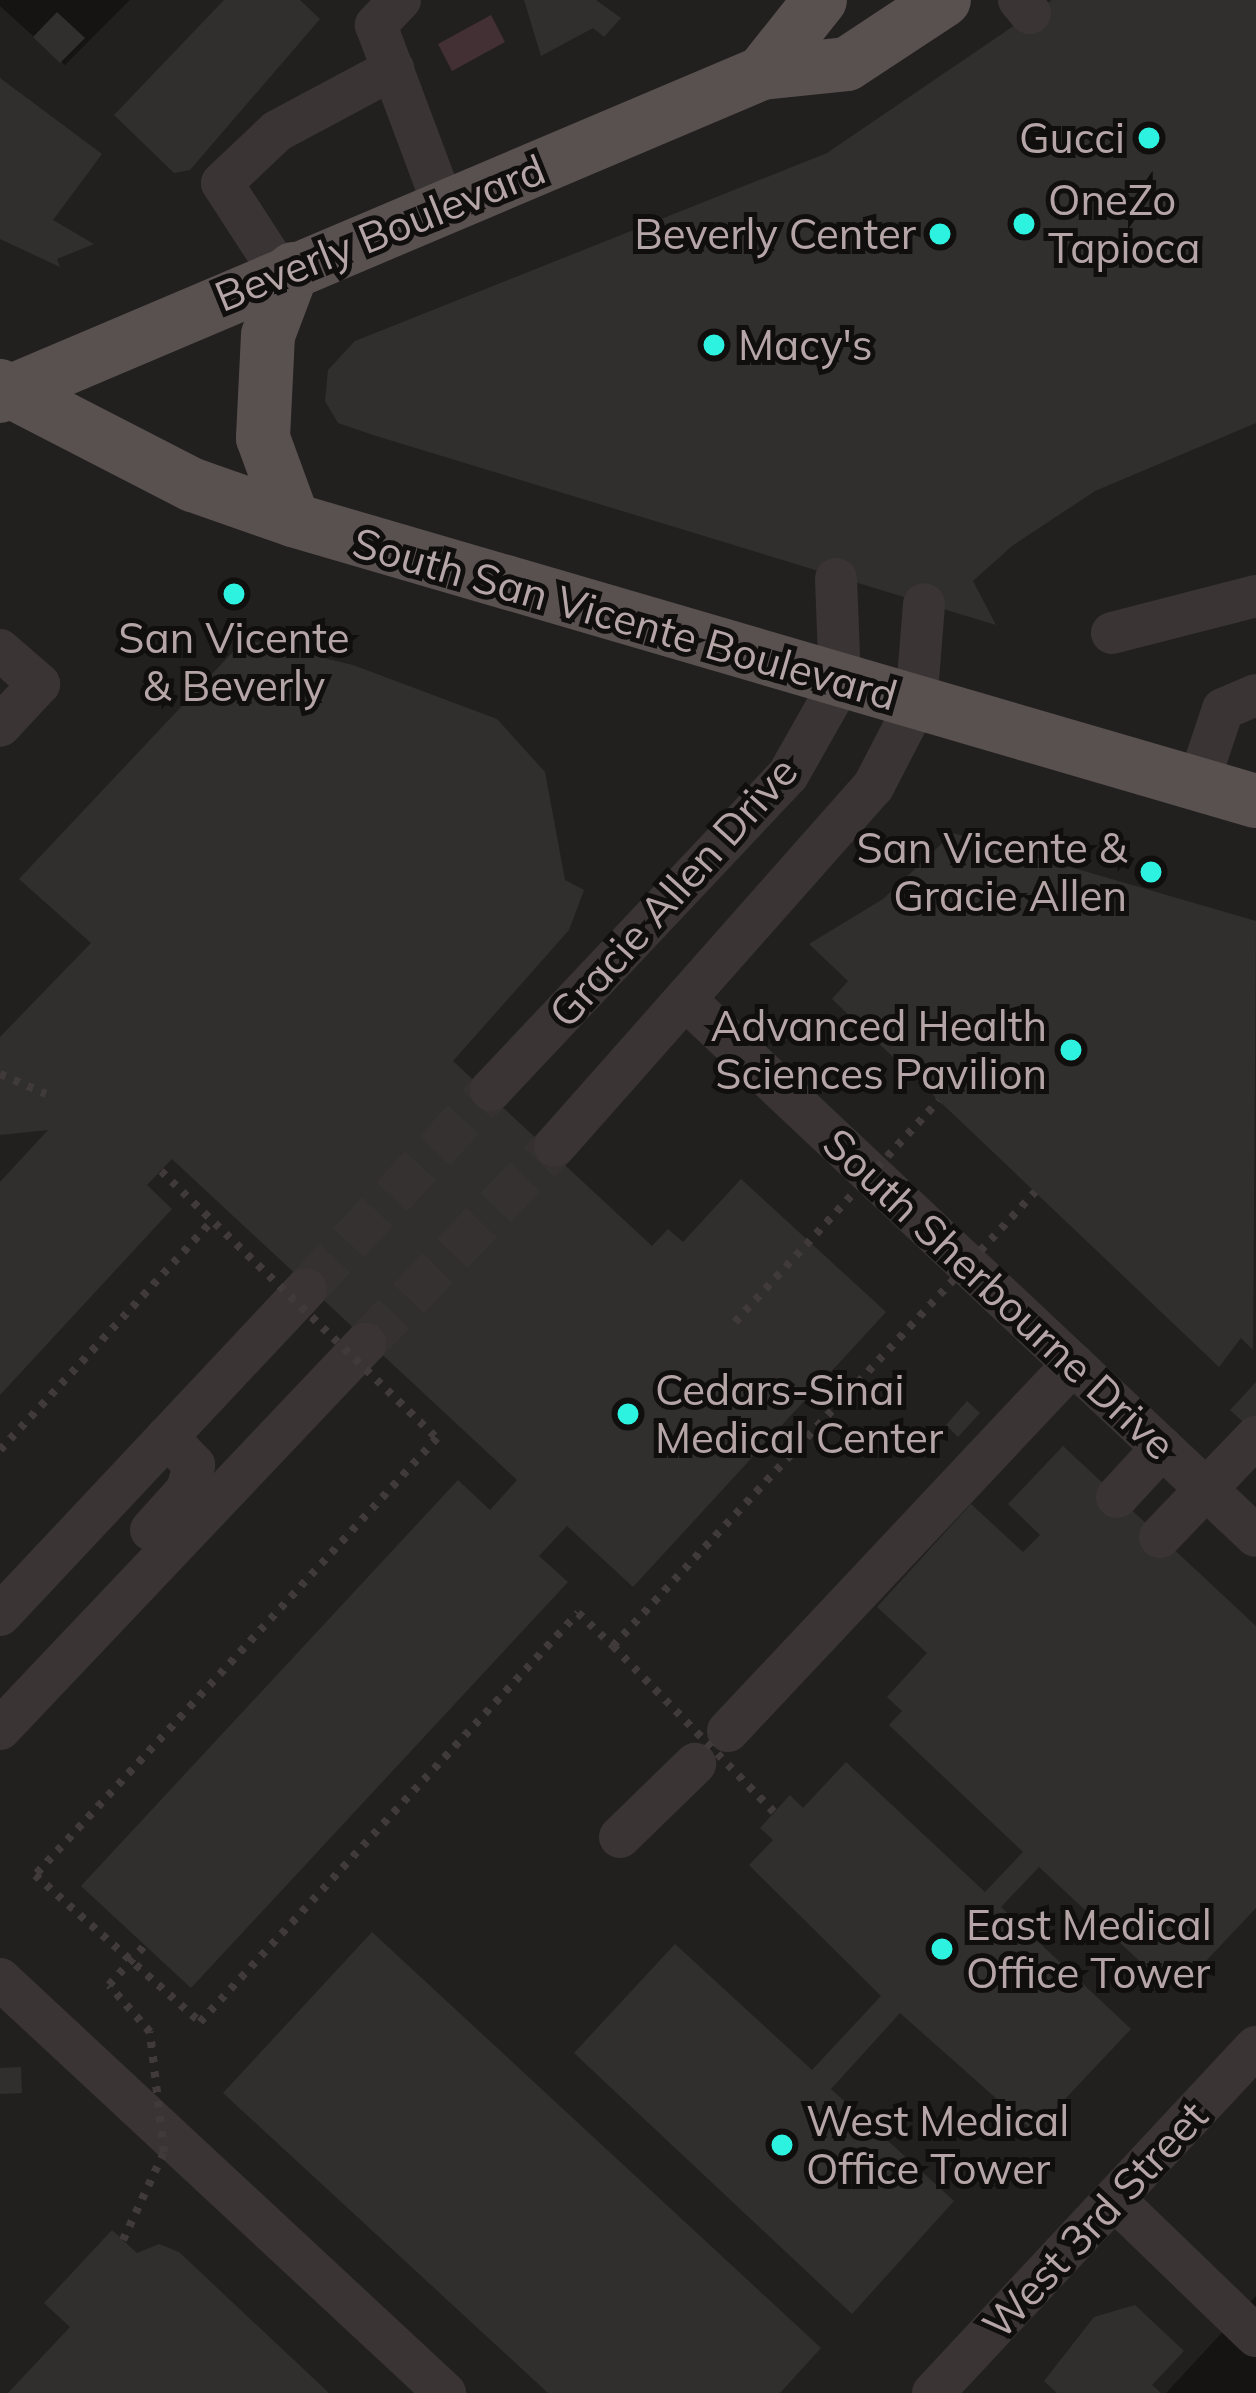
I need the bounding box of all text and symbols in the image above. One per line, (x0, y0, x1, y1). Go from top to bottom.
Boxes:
place label: Gucci (1019, 113, 1125, 163)
marker: Gucci (1136, 125, 1162, 151)
street label: Beverly Boulevard (208, 144, 552, 322)
place label: OneZo Tapioca (1048, 175, 1200, 274)
place label: Beverly Center (634, 209, 916, 259)
marker: OneZo Tapioca (1011, 211, 1037, 237)
marker: Beverly Center (927, 221, 953, 247)
place label: Macy's (738, 320, 873, 370)
marker: Macy's (701, 332, 727, 358)
street label: South San Vicente Boulevard (347, 517, 903, 721)
marker: San Vicente & Beverly (221, 581, 247, 607)
place label: San Vicente & Beverly (118, 613, 350, 712)
street label: Gracie Allen Drive (538, 746, 808, 1038)
place label: San Vicente & Gracie Allen (856, 823, 1127, 922)
marker: San Vicente & Gracie Allen (1138, 859, 1164, 885)
place label: Advanced Health Sciences Pavilion (711, 1001, 1047, 1100)
marker: Advanced Health Sciences Pavilion (1058, 1037, 1084, 1063)
street label: South Sherbourne Drive (813, 1118, 1185, 1470)
place label: Cedars-Sinai Medical Center (655, 1365, 943, 1464)
marker: Cedars-Sinai Medical Center (612, 1398, 644, 1430)
place label: East Medical Office Tower (966, 1900, 1212, 1998)
marker: East Medical Office Tower (929, 1936, 955, 1962)
street label: West 3rd Street (972, 2091, 1218, 2349)
place label: West Medical Office Tower (806, 2096, 1069, 2194)
marker: West Medical Office Tower (769, 2132, 795, 2158)

